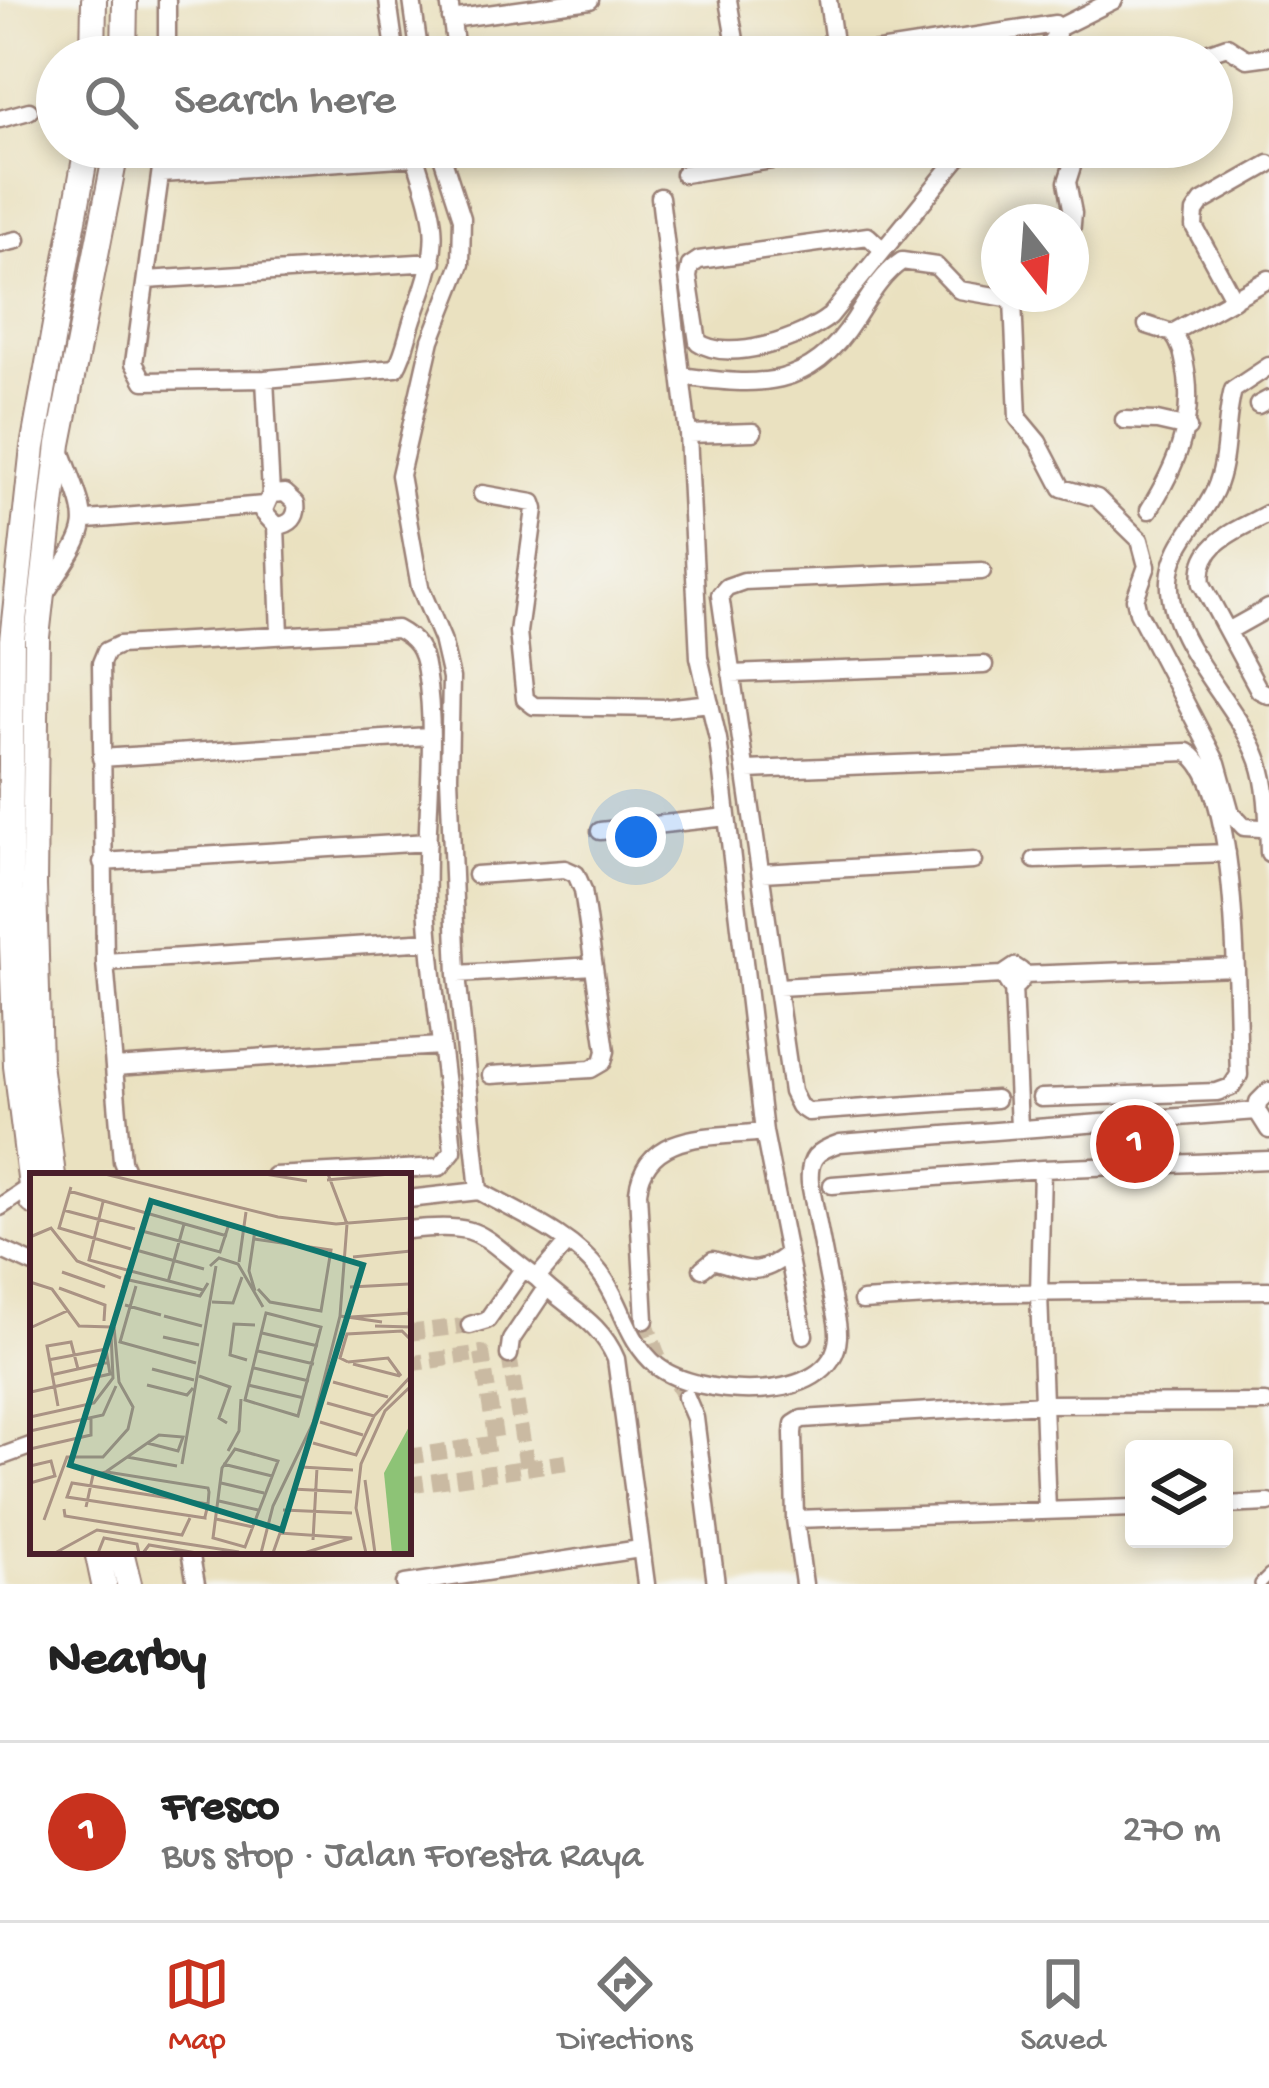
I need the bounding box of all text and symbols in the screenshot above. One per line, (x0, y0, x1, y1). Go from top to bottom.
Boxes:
search box (36, 36, 1233, 168)
icon: search (78, 69, 144, 135)
text: Search here (174, 76, 396, 129)
north arrow (981, 204, 1089, 312)
your location (606, 807, 666, 867)
pin: 1 (1096, 1099, 1174, 1189)
inset map (30, 1173, 411, 1554)
map controls (1125, 1440, 1233, 1548)
button: layers (1125, 1440, 1233, 1548)
text: Nearby (48, 1632, 206, 1692)
text: Fresco (162, 1782, 279, 1835)
text: 1 (79, 1809, 95, 1855)
text: 270 m (1123, 1809, 1221, 1855)
text: Bus stop · Jalan Foresta Raya (162, 1835, 643, 1881)
tab: Map (164, 1951, 230, 2061)
tab: Directions (558, 1951, 692, 2061)
tab: Saved (1020, 1951, 1105, 2061)

